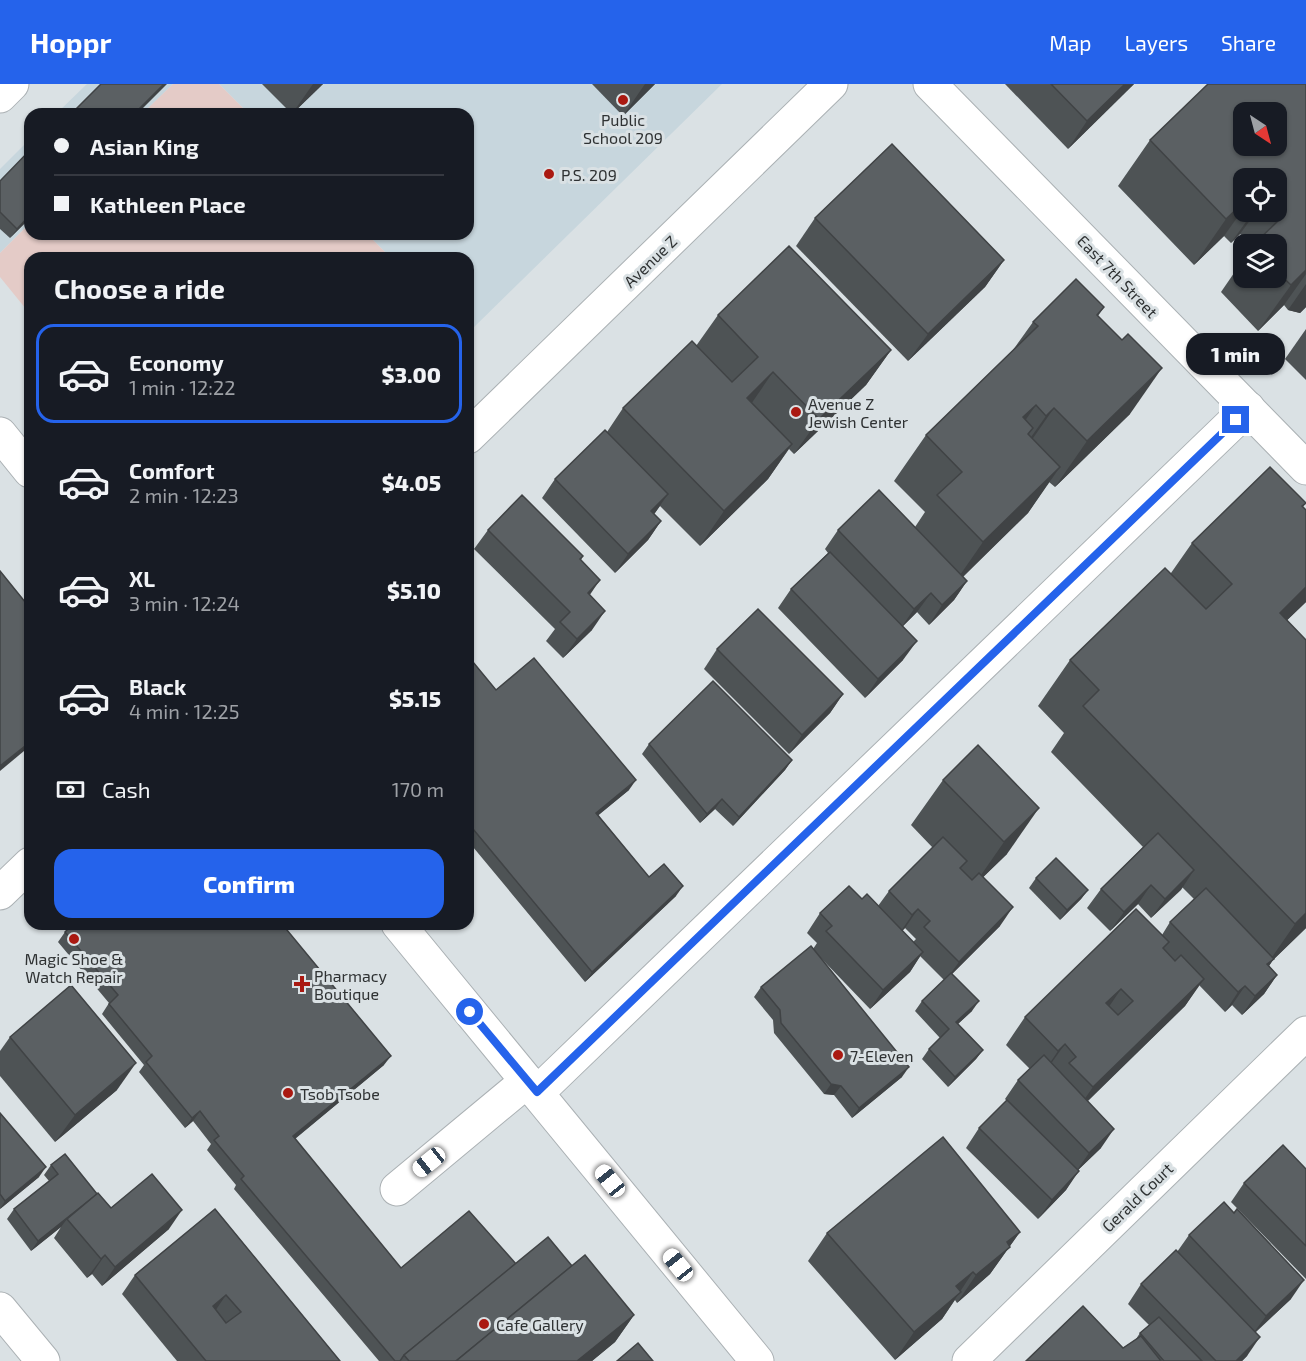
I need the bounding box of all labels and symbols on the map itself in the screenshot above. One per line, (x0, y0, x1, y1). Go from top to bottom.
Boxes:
marker: Public School 209 (616, 93, 630, 107)
north arrow (1233, 102, 1287, 156)
place label: Public School 209 (583, 110, 663, 147)
place label: P.S. 209 (561, 165, 617, 184)
marker: P.S. 209 (542, 167, 556, 181)
street label: Avenue Z (620, 231, 680, 291)
street label: East 7th Street (1074, 231, 1162, 321)
callout: 1 min (1186, 333, 1286, 375)
place label: Avenue Z Jewish Center (808, 394, 909, 431)
marker: Avenue Z Jewish Center (789, 405, 803, 419)
route end (1222, 406, 1249, 433)
marker: Magic Shoe & Watch Repair (67, 932, 81, 946)
place label: Magic Shoe & Watch Repair (25, 949, 123, 986)
place label: Pharmacy Boutique (314, 966, 388, 1003)
marker: Pharmacy Boutique (295, 977, 309, 991)
route start (456, 998, 483, 1025)
place label: 7-Eleven (850, 1046, 914, 1065)
marker: 7-Eleven (831, 1048, 845, 1062)
place label: Tsob Tsobe (300, 1084, 380, 1103)
marker: Tsob Tsobe (281, 1086, 295, 1100)
car (409, 1144, 449, 1180)
street label: Gerald Court (1098, 1158, 1176, 1236)
car (592, 1161, 628, 1201)
car (660, 1245, 696, 1285)
place label: Cafe Gallery (496, 1315, 584, 1334)
marker: Cafe Gallery (477, 1317, 491, 1331)

